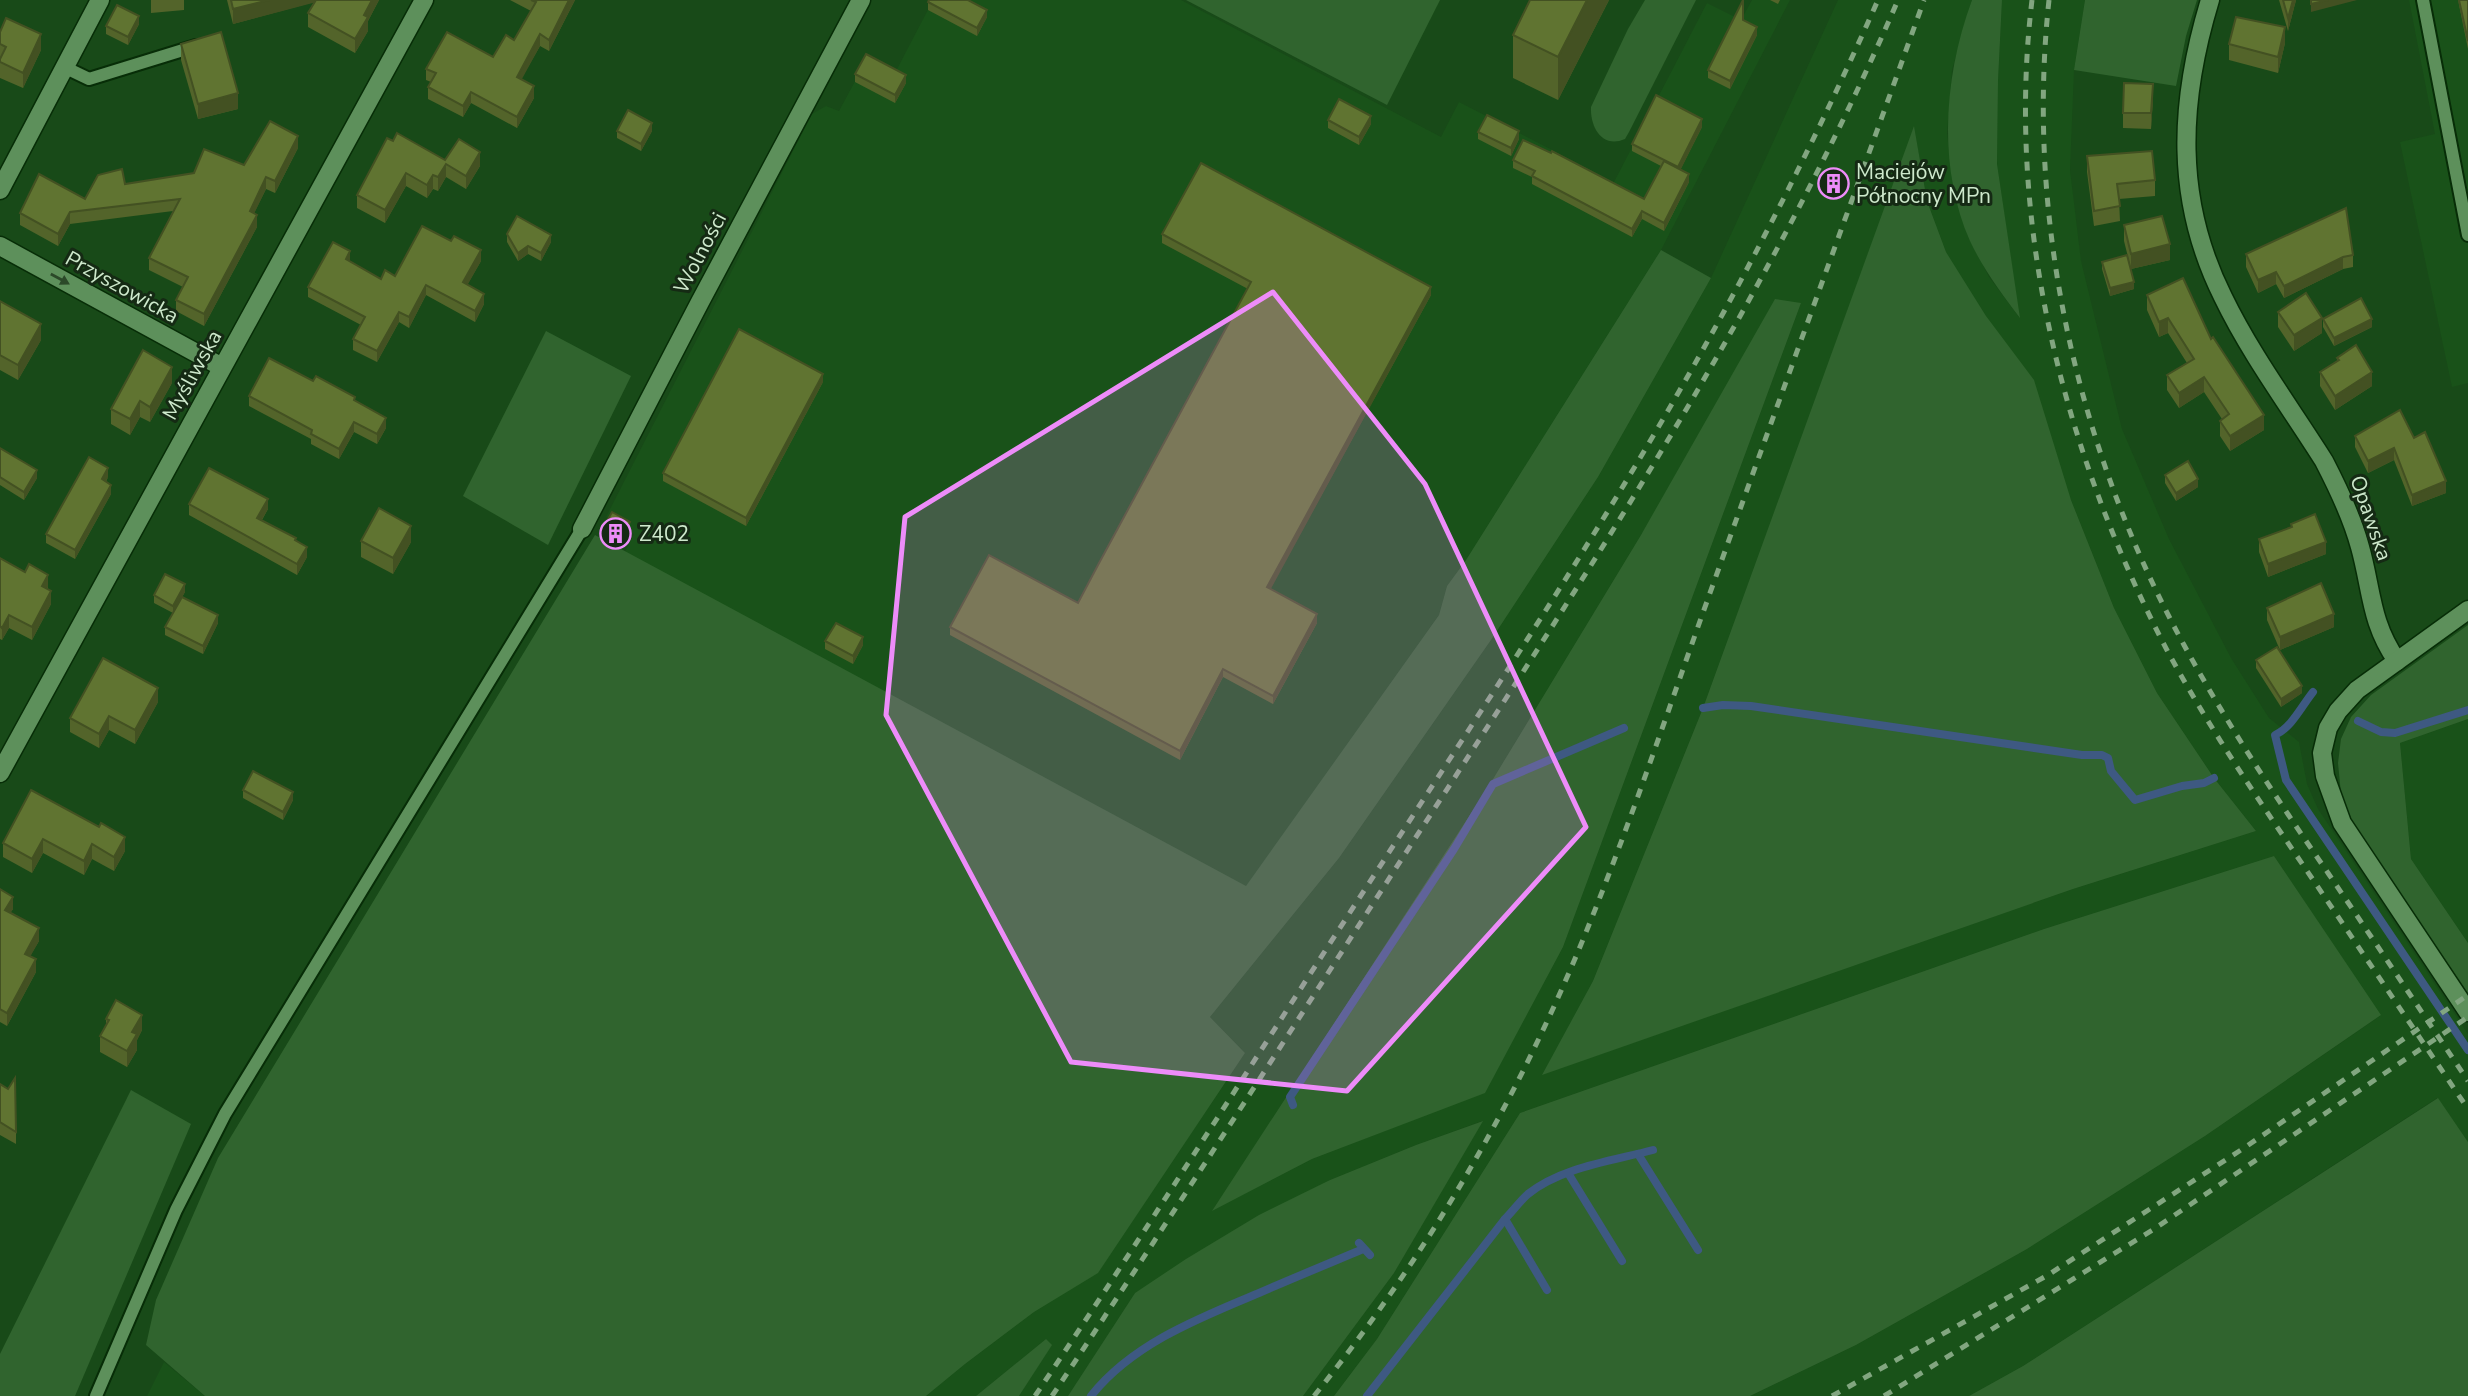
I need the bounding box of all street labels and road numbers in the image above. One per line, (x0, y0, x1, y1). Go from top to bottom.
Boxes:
street label: Wolności (667, 208, 733, 298)
street label: Przyszowicka (60, 244, 184, 330)
street label: Myśliwska (156, 325, 228, 425)
street label: Opawska (2343, 472, 2399, 564)

